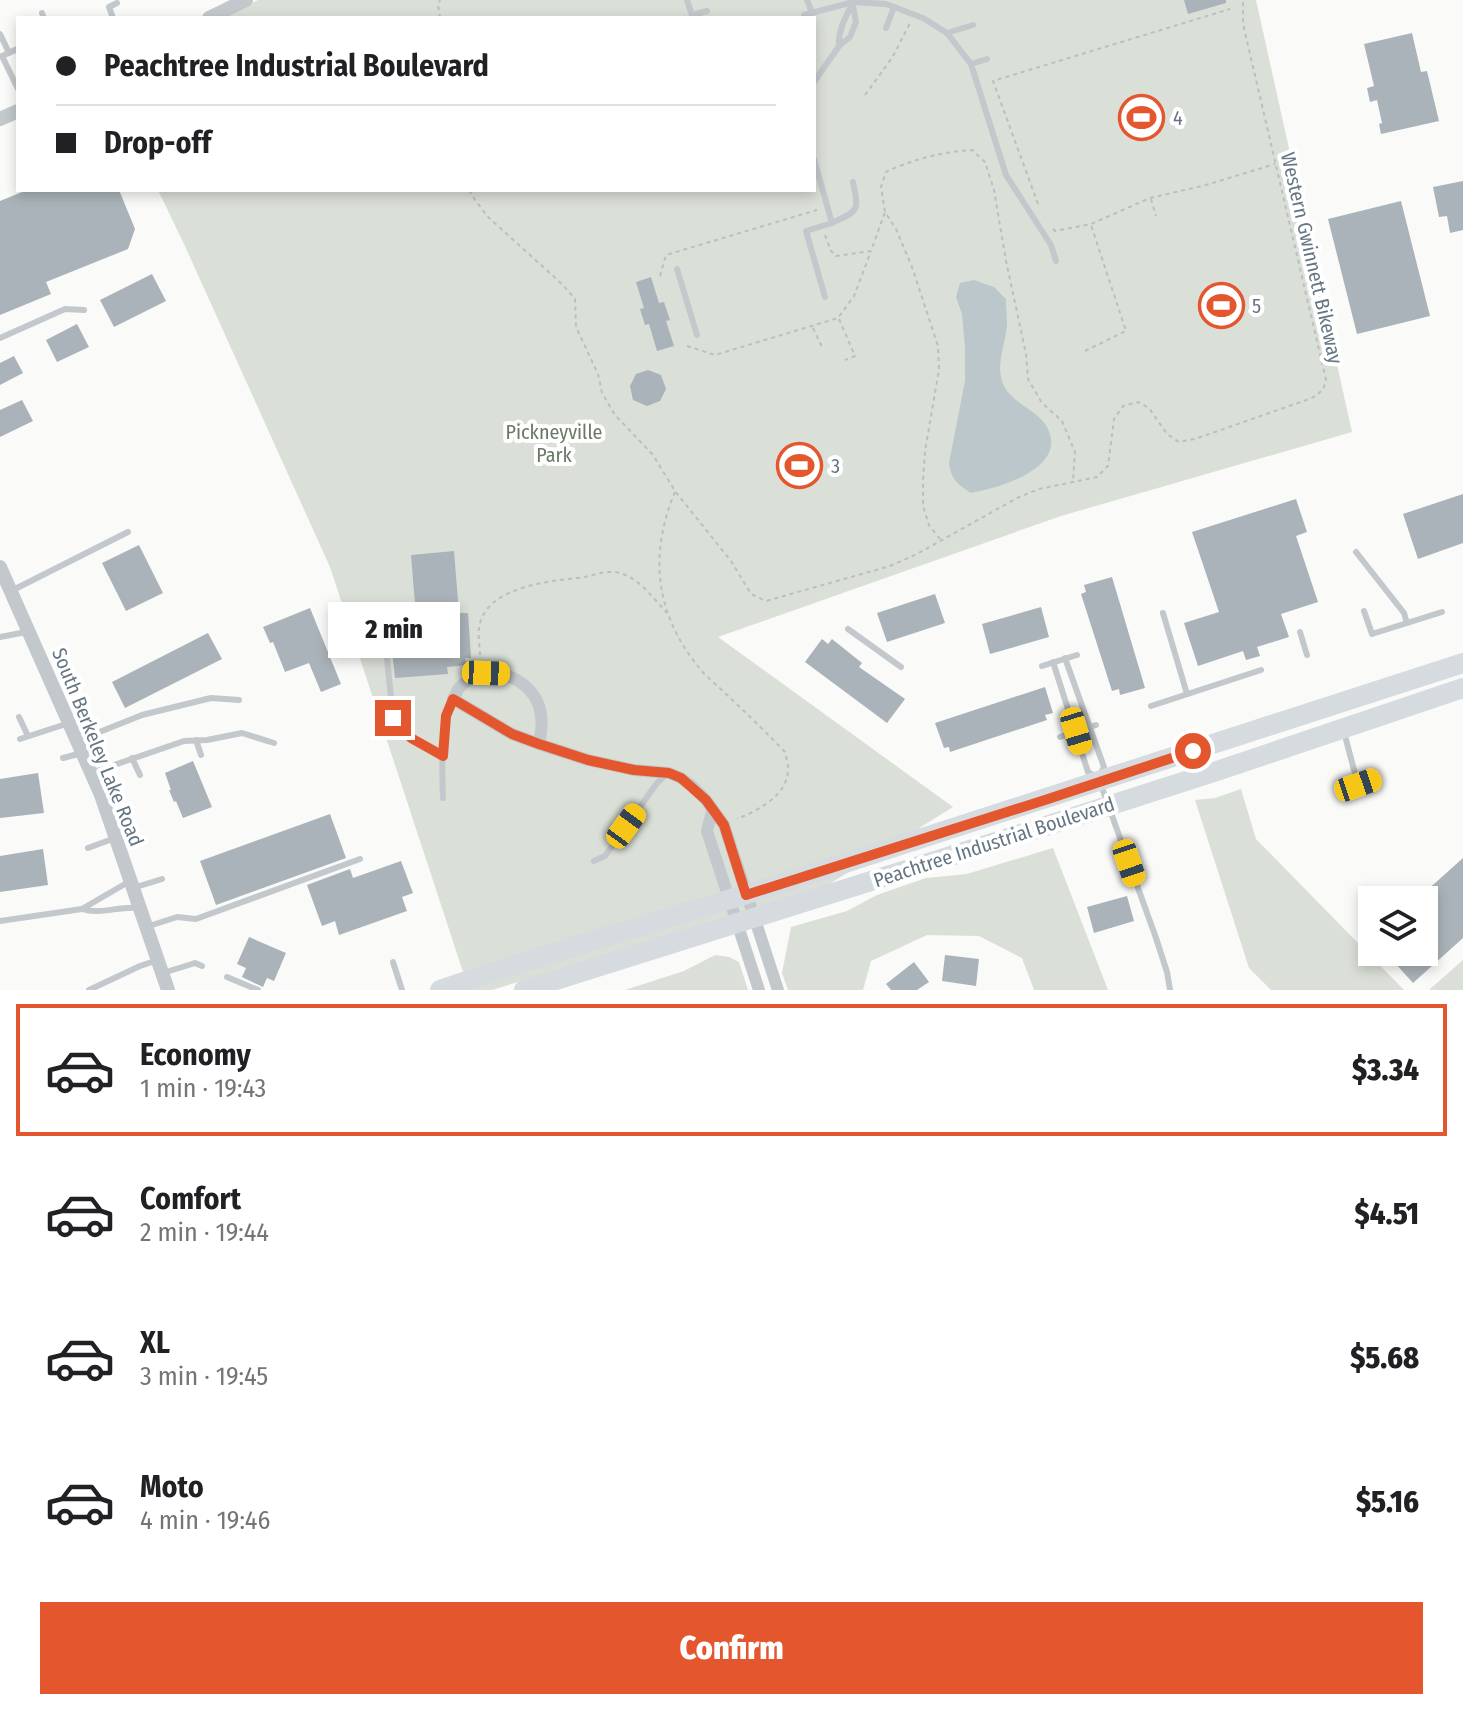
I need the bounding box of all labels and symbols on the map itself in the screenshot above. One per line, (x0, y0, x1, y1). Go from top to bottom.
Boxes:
sports icon: 4 (1118, 94, 1166, 142)
place label: 4 (1173, 106, 1183, 130)
street label: Western Gwinnett Bikeway (1276, 150, 1348, 366)
sports icon: 5 (1197, 282, 1245, 330)
place label: 5 (1252, 294, 1261, 318)
park label: Pickneyville Park (506, 420, 602, 467)
sports icon: 3 (776, 442, 824, 490)
place label: 3 (831, 454, 840, 478)
callout: 2 min (327, 602, 459, 658)
street label: South Berkeley Lake Road (47, 644, 149, 850)
car (462, 660, 510, 686)
route end (375, 700, 411, 736)
car (1058, 705, 1094, 757)
route start (1175, 733, 1211, 769)
car (1331, 766, 1385, 804)
street label: Peachtree Industrial Boulevard (870, 792, 1118, 892)
car (602, 800, 650, 852)
car (1110, 836, 1148, 890)

